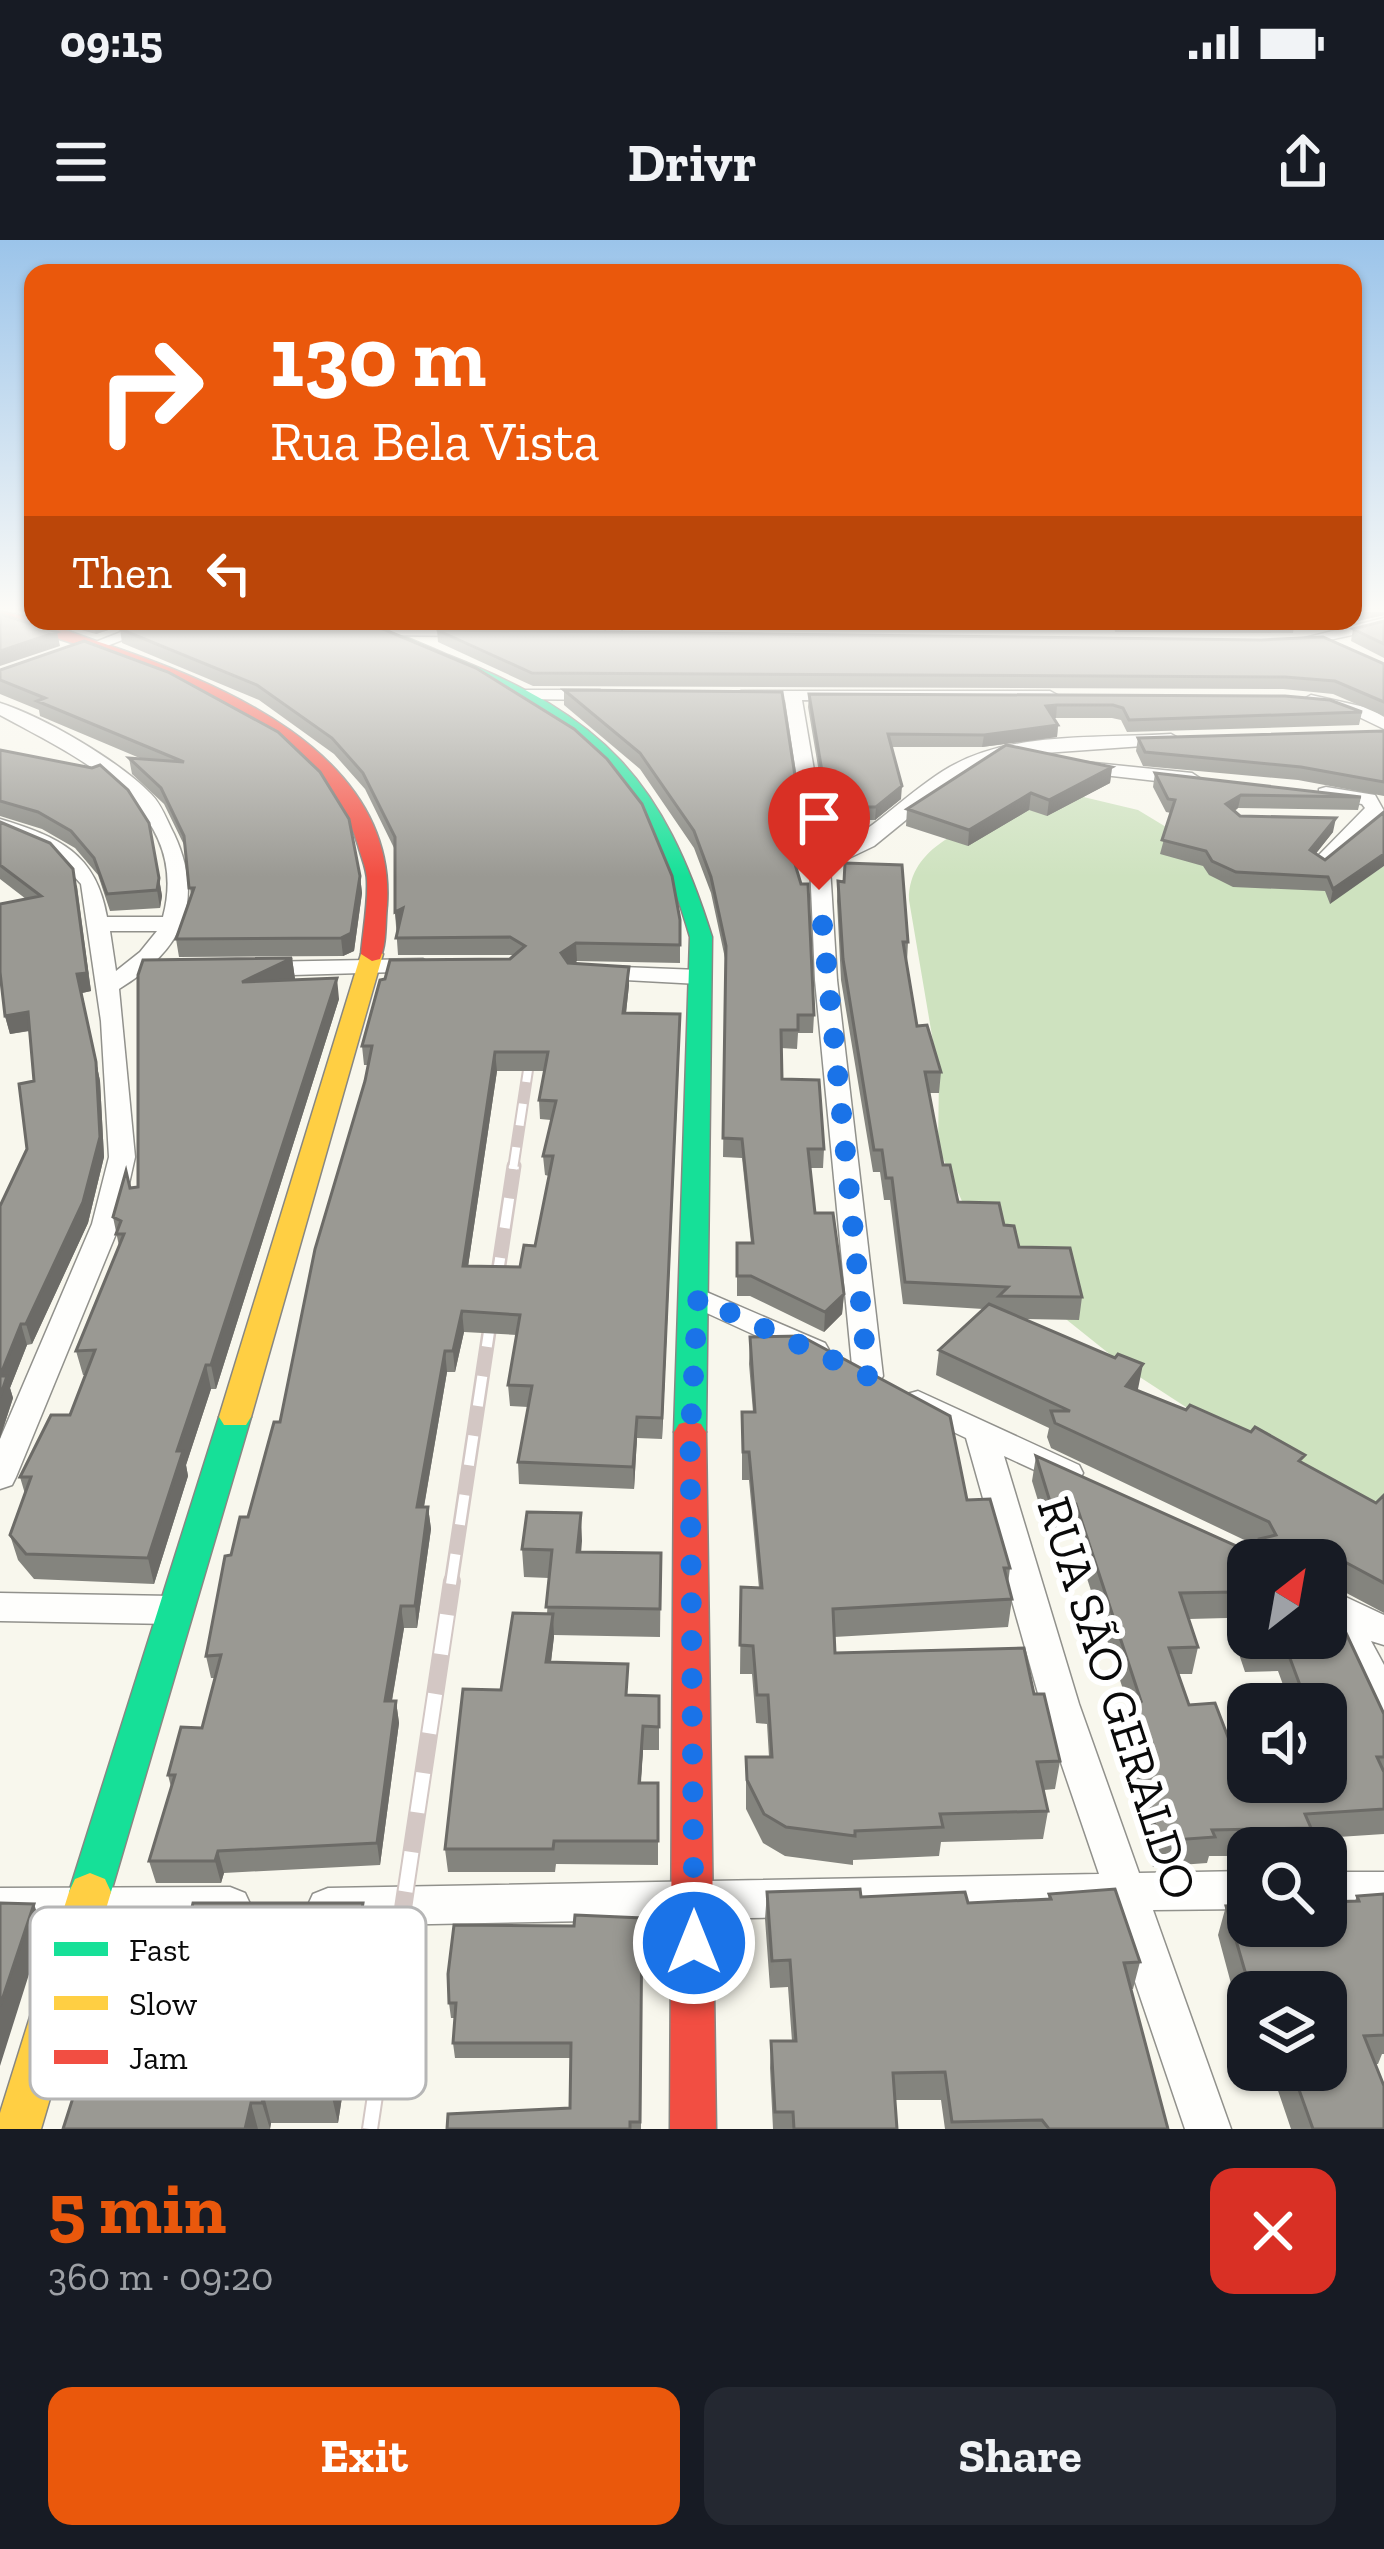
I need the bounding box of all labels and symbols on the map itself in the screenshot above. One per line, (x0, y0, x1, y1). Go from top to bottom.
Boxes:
pin (768, 767, 870, 890)
street label: RUA SÃO GERALDO (1026, 1490, 1209, 1906)
north arrow (1227, 1539, 1347, 1659)
position arrow (631, 1880, 757, 2006)
legend (30, 1907, 426, 2099)
text: Fast (129, 1930, 190, 1969)
text: Slow (129, 1984, 197, 2023)
text: Jam (129, 2038, 188, 2077)

